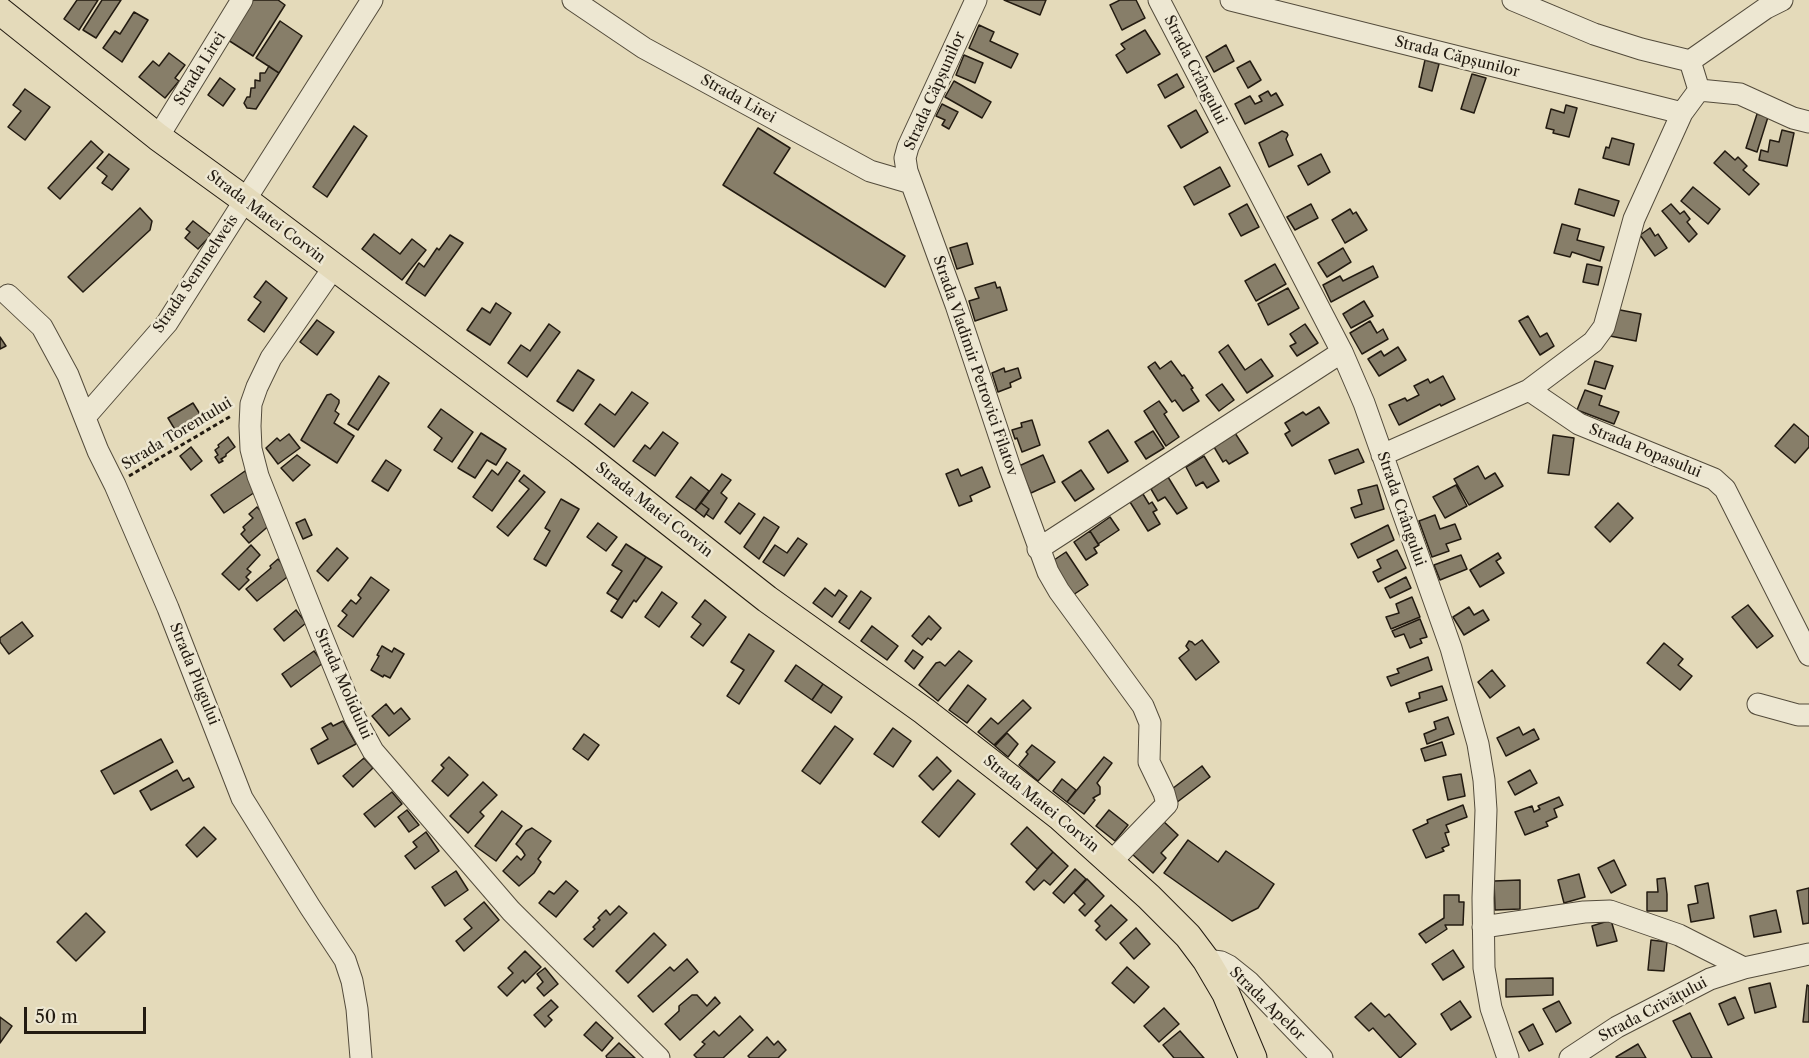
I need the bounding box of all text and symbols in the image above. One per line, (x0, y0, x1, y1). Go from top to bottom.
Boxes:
street label: Strada Crângului (1160, 12, 1230, 128)
street label: Strada Lirei (170, 29, 230, 109)
street label: Strada Căpșunilor (901, 29, 969, 153)
street label: Strada Căpșunilor (1393, 33, 1521, 81)
street label: Strada Lirei (697, 71, 779, 127)
street label: Strada Matei Corvin (203, 167, 329, 267)
street label: Strada Semmelweis (150, 211, 242, 337)
street label: Strada Vladimir Petrovici Filatov (929, 254, 1021, 478)
street label: Strada Torentului (119, 394, 235, 474)
street label: Strada Popasului (1586, 420, 1704, 482)
street label: Strada Crângului (1373, 449, 1429, 569)
street label: Strada Matei Corvin (592, 459, 716, 561)
street label: Strada Plugului (165, 620, 223, 728)
street label: Strada Molidului (311, 626, 375, 742)
street label: Strada Matei Corvin (979, 752, 1103, 856)
street label: Strada Apelor (1225, 963, 1309, 1045)
street label: Strada Crivățului (1596, 974, 1710, 1046)
scale bar (27, 995, 148, 1033)
text: 50 m (35, 1006, 78, 1028)

